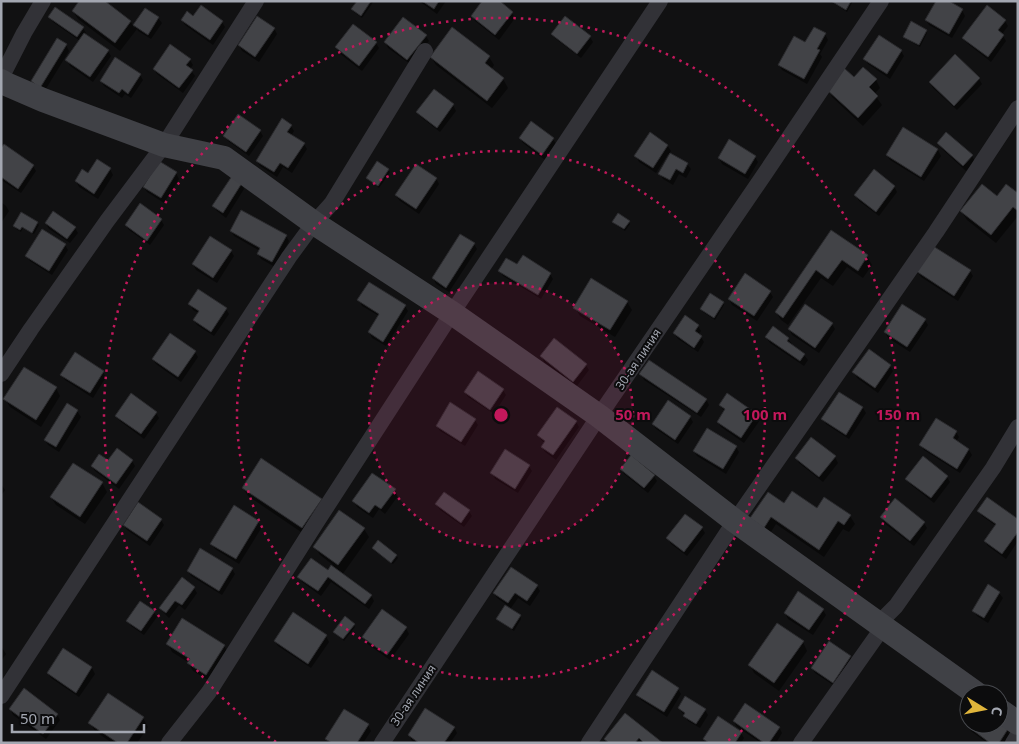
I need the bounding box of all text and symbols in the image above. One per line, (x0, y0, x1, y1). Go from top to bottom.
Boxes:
street label: 30-ая линия (611, 325, 665, 393)
text: 50 m (615, 404, 651, 424)
text: 100 m (743, 404, 787, 424)
text: 150 m (876, 404, 920, 424)
centre of rings (492, 406, 510, 424)
street label: 30-ая линия (386, 661, 440, 729)
north arrow (959, 684, 1009, 734)
scale bar (12, 702, 145, 734)
text: С (987, 705, 1007, 717)
text: 50 m (20, 708, 55, 728)

